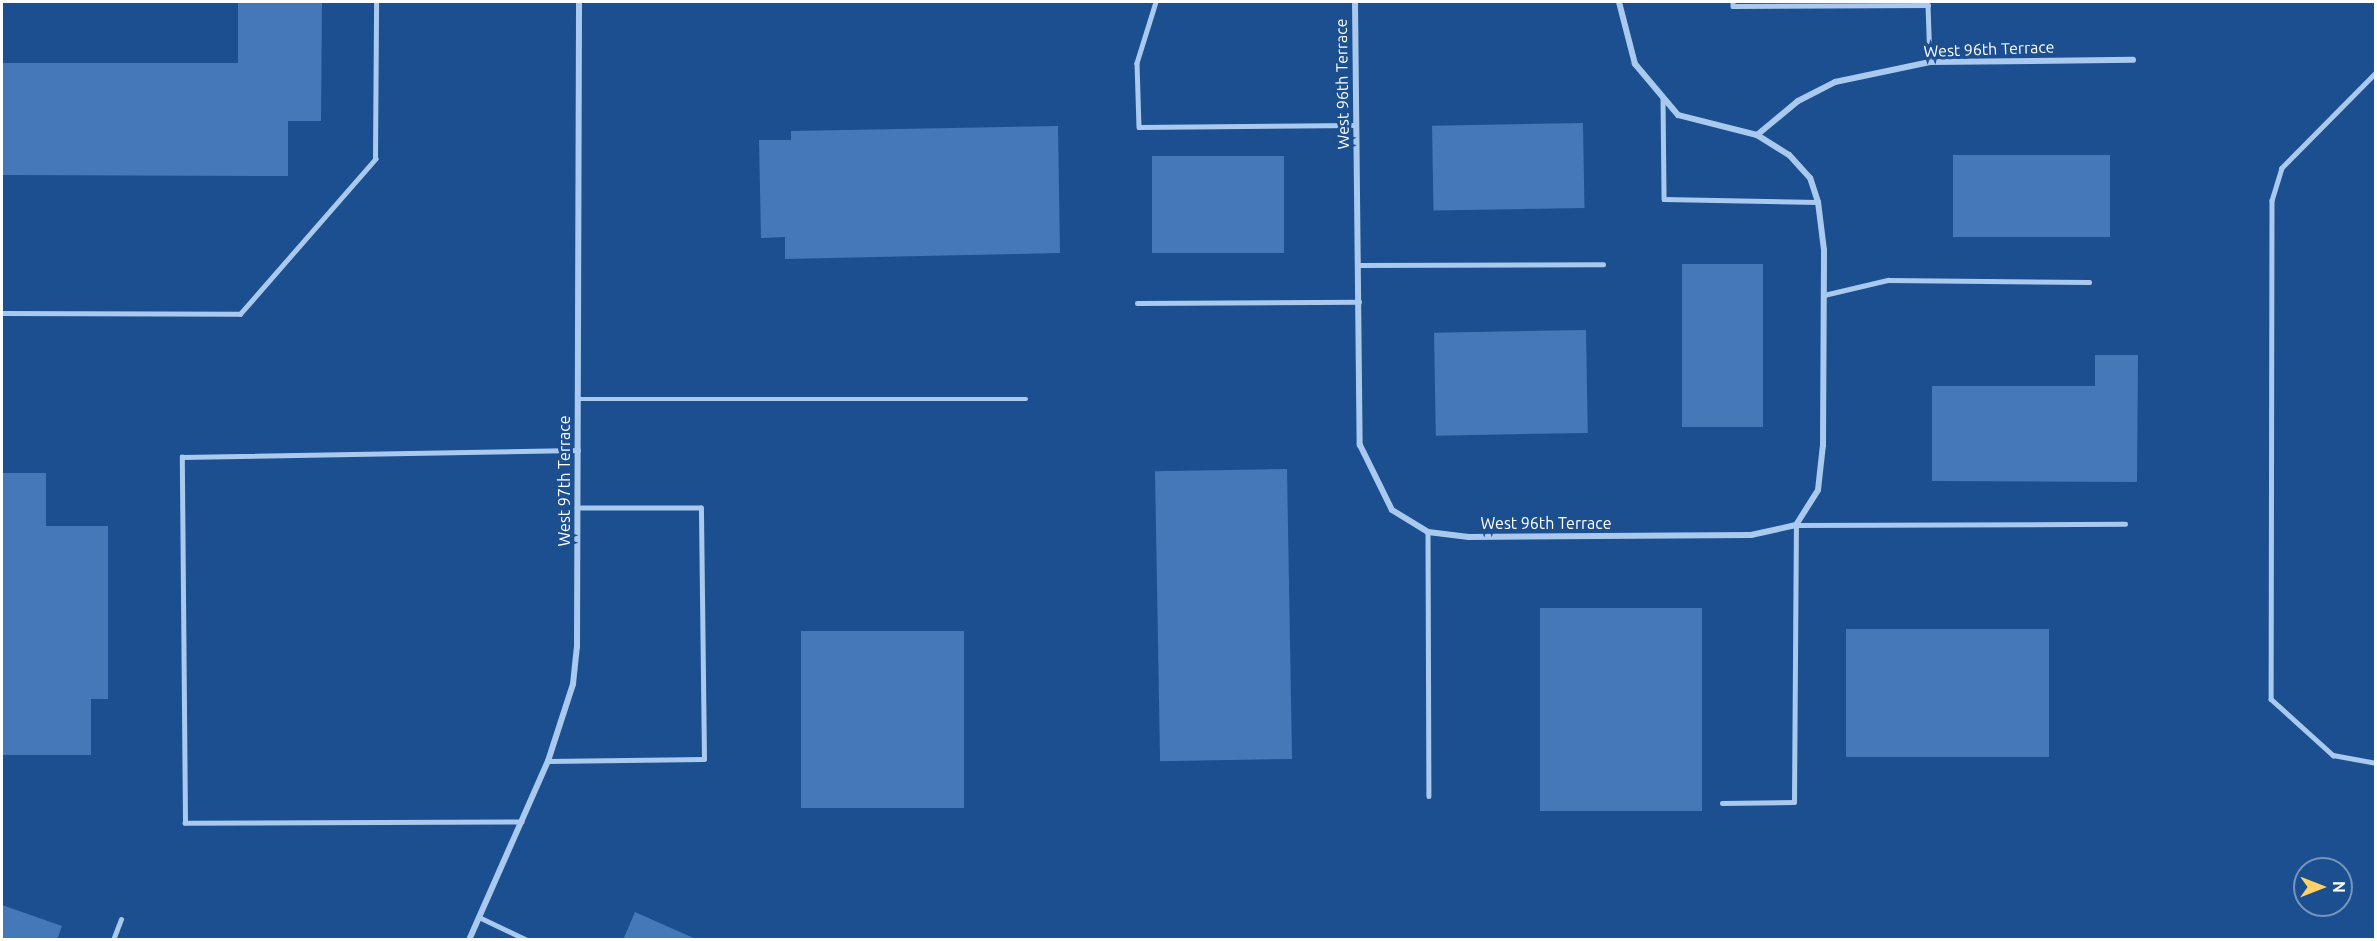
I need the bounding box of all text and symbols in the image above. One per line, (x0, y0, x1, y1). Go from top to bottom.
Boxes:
street label: West 96th Terrace (1331, 18, 1353, 150)
street label: West 96th Terrace (1923, 37, 2055, 61)
street label: West 97th Terrace (554, 416, 574, 546)
street label: West 96th Terrace (1481, 513, 1611, 533)
north arrow (2293, 857, 2353, 917)
text: N (2330, 881, 2348, 893)

